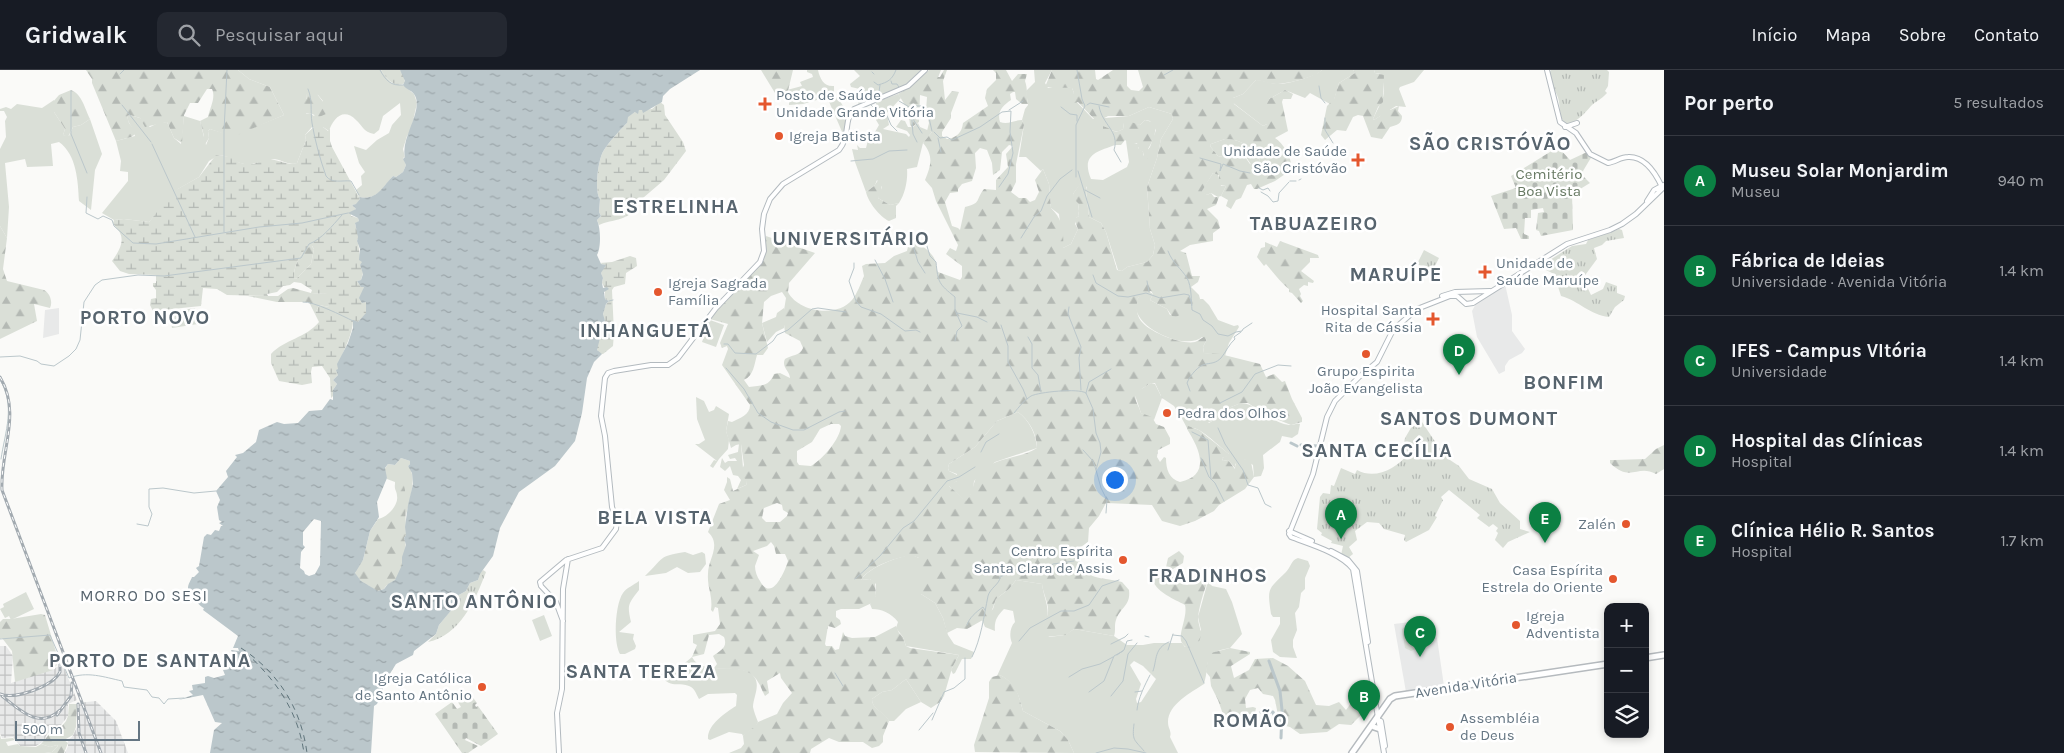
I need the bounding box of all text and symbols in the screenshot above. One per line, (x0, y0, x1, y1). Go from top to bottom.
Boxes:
search box (157, 12, 507, 57)
text: Gridwalk (25, 21, 127, 49)
icon: search (175, 21, 203, 49)
text: Pesquisar aqui (215, 24, 344, 46)
text: Início (1751, 24, 1797, 46)
text: Mapa (1825, 24, 1871, 46)
text: Sobre (1899, 24, 1946, 46)
text: Contato (1974, 24, 2039, 46)
place label: Posto de Saúde Unidade Grande Vitória (776, 86, 934, 121)
text: Por perto (1684, 91, 1774, 115)
text: 5 resultados (1953, 93, 2044, 112)
marker: Posto de Saúde Unidade Grande Vitória (758, 97, 772, 111)
place label: Igreja Batista (789, 127, 881, 145)
marker: Igreja Batista (773, 130, 785, 142)
district label: SÃO CRISTÓVÃO (1409, 131, 1571, 155)
place label: Unidade de Saúde São Cristóvão (1223, 142, 1347, 177)
marker: Unidade de Saúde São Cristóvão (1351, 153, 1365, 167)
text: Museu Solar Monjardim (1731, 160, 1948, 182)
park label: Cemitério Boa Vista (1516, 165, 1582, 200)
text: A (1695, 171, 1705, 190)
text: 940 m (1998, 171, 2044, 190)
text: Museu (1731, 182, 1781, 201)
district label: ESTRELINHA (613, 195, 739, 218)
district label: TABUAZEIRO (1250, 212, 1378, 235)
district label: UNIVERSITÁRIO (772, 225, 930, 250)
text: Fábrica de Ideias (1731, 250, 1885, 272)
place label: Unidade de Saúde Maruípe (1496, 254, 1599, 289)
district label: MARUÍPE (1349, 261, 1443, 286)
text: B (1695, 261, 1705, 280)
text: 1.4 km (1999, 261, 2044, 280)
marker: Unidade de Saúde Maruípe (1478, 265, 1492, 279)
text: Universidade · Avenida Vitória (1731, 272, 1947, 291)
place label: Igreja Sagrada Família (668, 274, 767, 309)
marker: Igreja Sagrada Família (652, 286, 664, 298)
place label: Hospital Santa Rita de Cássia (1321, 301, 1422, 336)
district label: PORTO NOVO (80, 306, 210, 329)
marker: Hospital Santa Rita de Cássia (1426, 312, 1440, 326)
district label: INHANGUETÁ (580, 317, 712, 342)
pin: D (1443, 334, 1475, 375)
text: IFES - Campus VItória (1731, 340, 1927, 362)
marker: Grupo Espirita João Evangelista (1360, 348, 1372, 360)
text: C (1695, 351, 1705, 370)
text: 1.4 km (1999, 351, 2044, 370)
place label: Grupo Espirita João Evangelista (1309, 362, 1423, 397)
text: Universidade (1731, 362, 1827, 381)
district label: BONFIM (1523, 371, 1605, 394)
place label: Pedra dos Olhos (1177, 404, 1287, 422)
marker: Pedra dos Olhos (1161, 407, 1173, 419)
district label: SANTOS DUMONT (1380, 407, 1558, 430)
text: Hospital das Clínicas (1731, 430, 1923, 452)
district label: SANTA CECÍLIA (1301, 437, 1453, 462)
text: D (1695, 441, 1705, 460)
text: 1.4 km (1999, 441, 2044, 460)
text: Hospital (1731, 452, 1792, 471)
your location (1102, 467, 1128, 493)
pin: A (1325, 498, 1357, 539)
pin: E (1529, 502, 1561, 543)
district label: BELA VISTA (597, 506, 713, 529)
place label: Zalén (1578, 515, 1616, 533)
marker: Zalén (1620, 518, 1632, 530)
text: Clínica Hélio R. Santos (1731, 520, 1935, 542)
text: E (1695, 531, 1705, 550)
text: 1.7 km (2001, 531, 2044, 550)
place label: Centro Espírita Santa Clara de Assis (973, 542, 1113, 577)
text: Hospital (1731, 542, 1792, 561)
marker: Centro Espírita Santa Clara de Assis (1117, 554, 1129, 566)
place label: Casa Espírita Estrela do Oriente (1482, 561, 1603, 596)
district label: FRADINHOS (1148, 564, 1268, 587)
marker: Casa Espírita Estrela do Oriente (1607, 573, 1619, 585)
district label: MORRO DO SESI (80, 586, 208, 605)
district label: SANTO ANTÔNIO (390, 589, 558, 613)
map controls (1604, 603, 1649, 738)
button: + (1604, 603, 1649, 648)
place label: Igreja Adventista (1526, 607, 1600, 642)
pin: C (1404, 616, 1436, 657)
marker: Igreja Adventista (1510, 619, 1522, 631)
button: − (1604, 648, 1649, 693)
district label: PORTO DE SANTANA (49, 649, 251, 672)
district label: SANTA TEREZA (566, 660, 716, 683)
street label: Avenida Vitória (1414, 668, 1518, 702)
place label: Igreja Católica de Santo Antônio (355, 669, 472, 704)
pin: B (1348, 680, 1380, 721)
marker: Igreja Católica de Santo Antônio (476, 681, 488, 693)
button: layers (1604, 693, 1649, 738)
district label: ROMÃO (1212, 709, 1288, 732)
place label: Assembléia de Deus (1460, 709, 1540, 744)
scale bar (15, 718, 140, 741)
text: 500 m (22, 721, 63, 738)
marker: Assembléia de Deus (1444, 721, 1456, 733)

